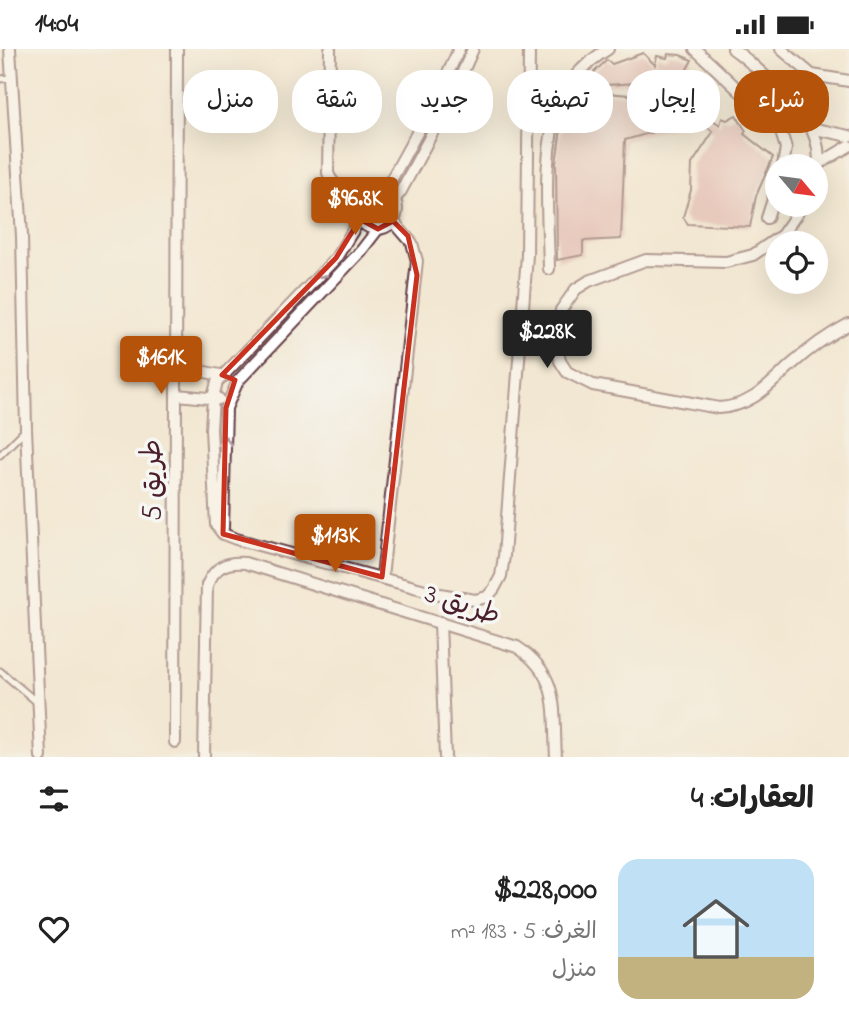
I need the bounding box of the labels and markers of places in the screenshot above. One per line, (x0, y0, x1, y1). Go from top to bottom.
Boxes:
pin: $96.8K (298, 177, 412, 237)
pin: $228K (498, 311, 596, 370)
pin: $161K (112, 337, 210, 396)
pin: $113K (286, 515, 384, 574)

